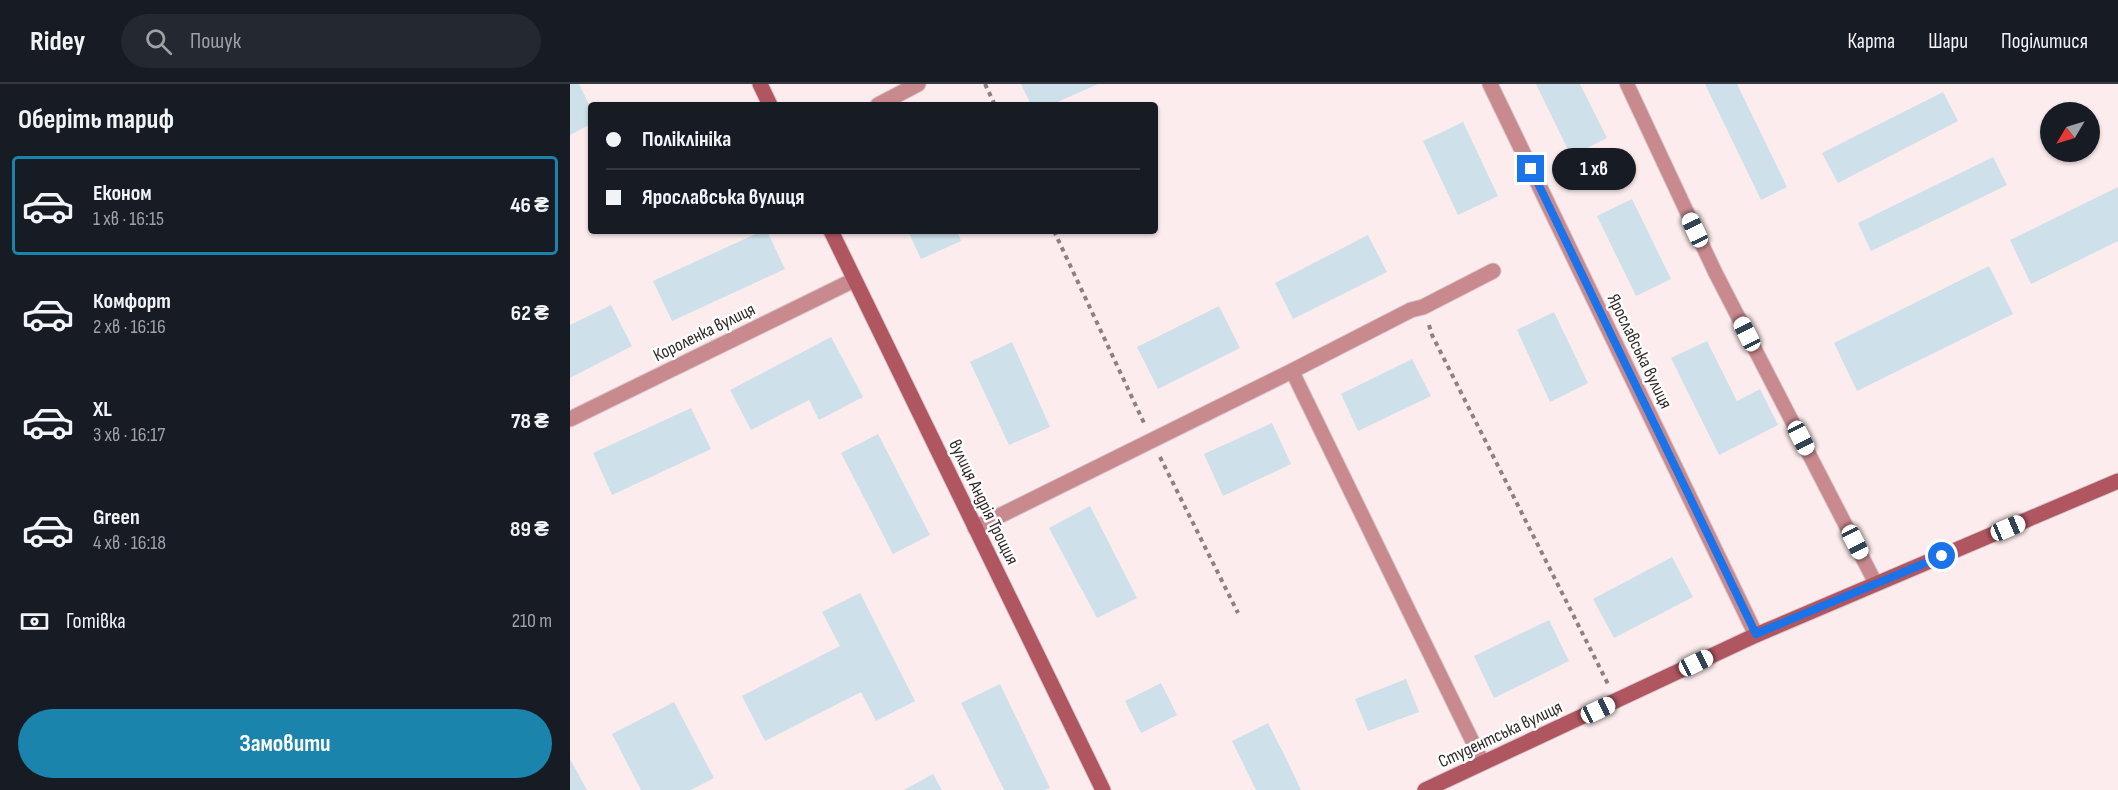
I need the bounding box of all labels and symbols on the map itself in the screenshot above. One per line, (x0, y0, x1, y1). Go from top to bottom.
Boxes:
north arrow (2040, 102, 2100, 162)
callout: 1 хв (1552, 148, 1636, 190)
route end (1517, 155, 1544, 182)
car (1679, 210, 1711, 250)
street label: Ярославська вулиця (1603, 290, 1676, 412)
street label: Короленка вулиця (650, 299, 759, 366)
car (1731, 314, 1763, 354)
car (1785, 418, 1817, 458)
street label: вулиця Андрія Трощия (944, 436, 1023, 568)
car (1988, 513, 2028, 543)
car (1839, 522, 1871, 562)
route start (1928, 542, 1955, 569)
car (1676, 647, 1716, 679)
car (1578, 694, 1618, 726)
street label: Студентська вулиця (1435, 697, 1566, 772)

